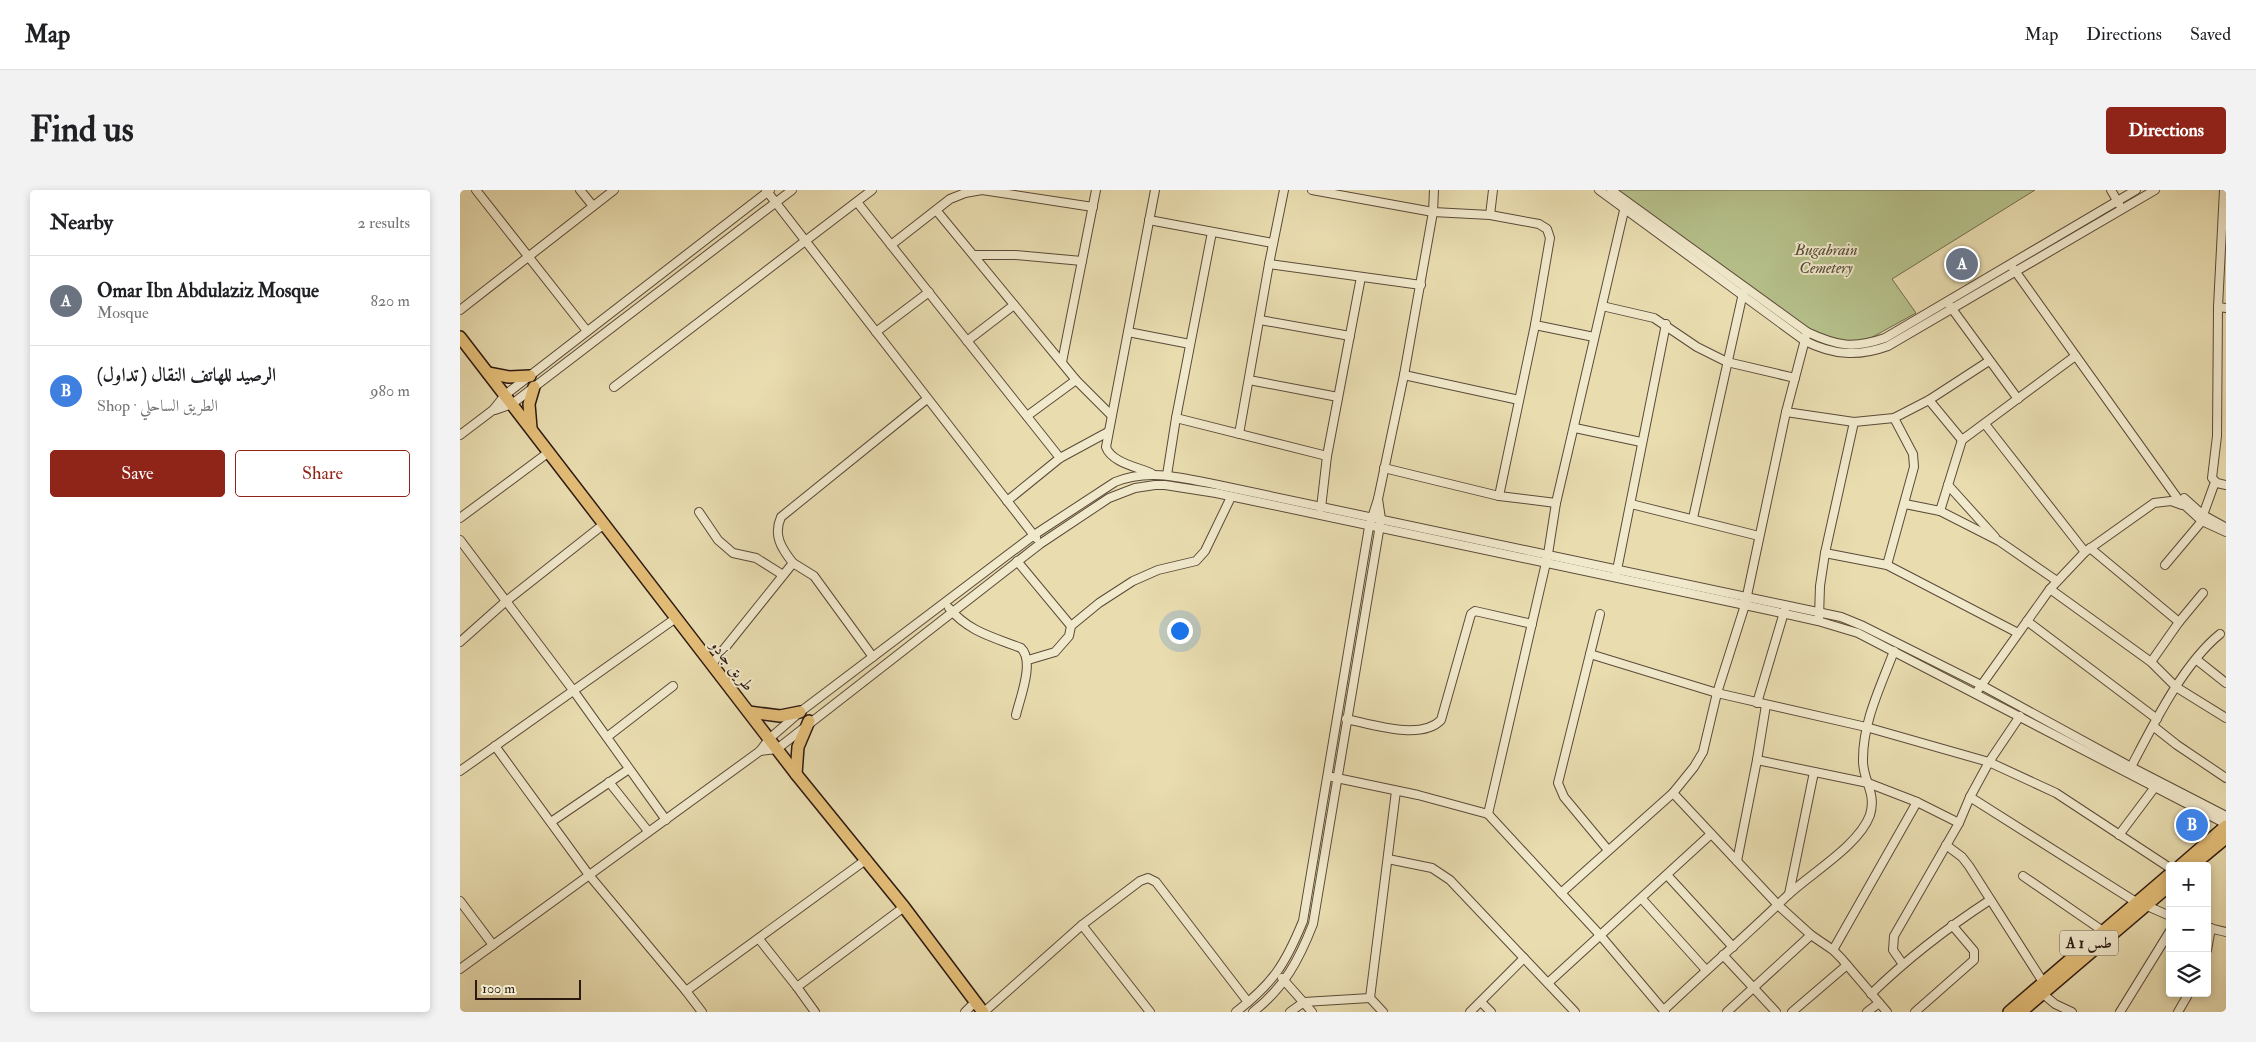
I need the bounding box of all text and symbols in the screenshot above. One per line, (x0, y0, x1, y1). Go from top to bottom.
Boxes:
text: Map (25, 19, 70, 50)
text: Map (2025, 23, 2058, 46)
text: Directions (2086, 23, 2162, 46)
text: Saved (2190, 23, 2231, 46)
button: Directions (2106, 107, 2226, 154)
text: Find us (30, 108, 134, 152)
text: Nearby (50, 209, 113, 236)
text: 2 results (357, 213, 410, 233)
park label: Bugabrain Cemetery (1793, 240, 1858, 278)
pin: A (1946, 245, 1978, 283)
text: Omar Ibn Abdulaziz Mosque (97, 279, 319, 303)
text: A (61, 291, 71, 311)
text: 820 m (370, 291, 410, 311)
text: Mosque (97, 303, 149, 323)
text: الرصيد للهاتف النقال ( تداول) (97, 363, 276, 387)
text: B (61, 381, 71, 401)
text: 980 m (370, 381, 410, 401)
text: Shop · الطريق الساحلي (97, 396, 218, 416)
button: Save (50, 450, 225, 497)
button: Share (235, 450, 410, 497)
your location (1167, 618, 1193, 644)
street label: طريق جادو (705, 634, 758, 695)
pin: B (2176, 806, 2208, 844)
map controls (2166, 862, 2211, 997)
button: + (2166, 862, 2211, 907)
button: − (2166, 907, 2211, 952)
road number: A 1 طس (2060, 930, 2118, 956)
button: layers (2166, 952, 2211, 997)
scale bar (475, 977, 581, 1000)
text: 100 m (482, 980, 515, 997)

